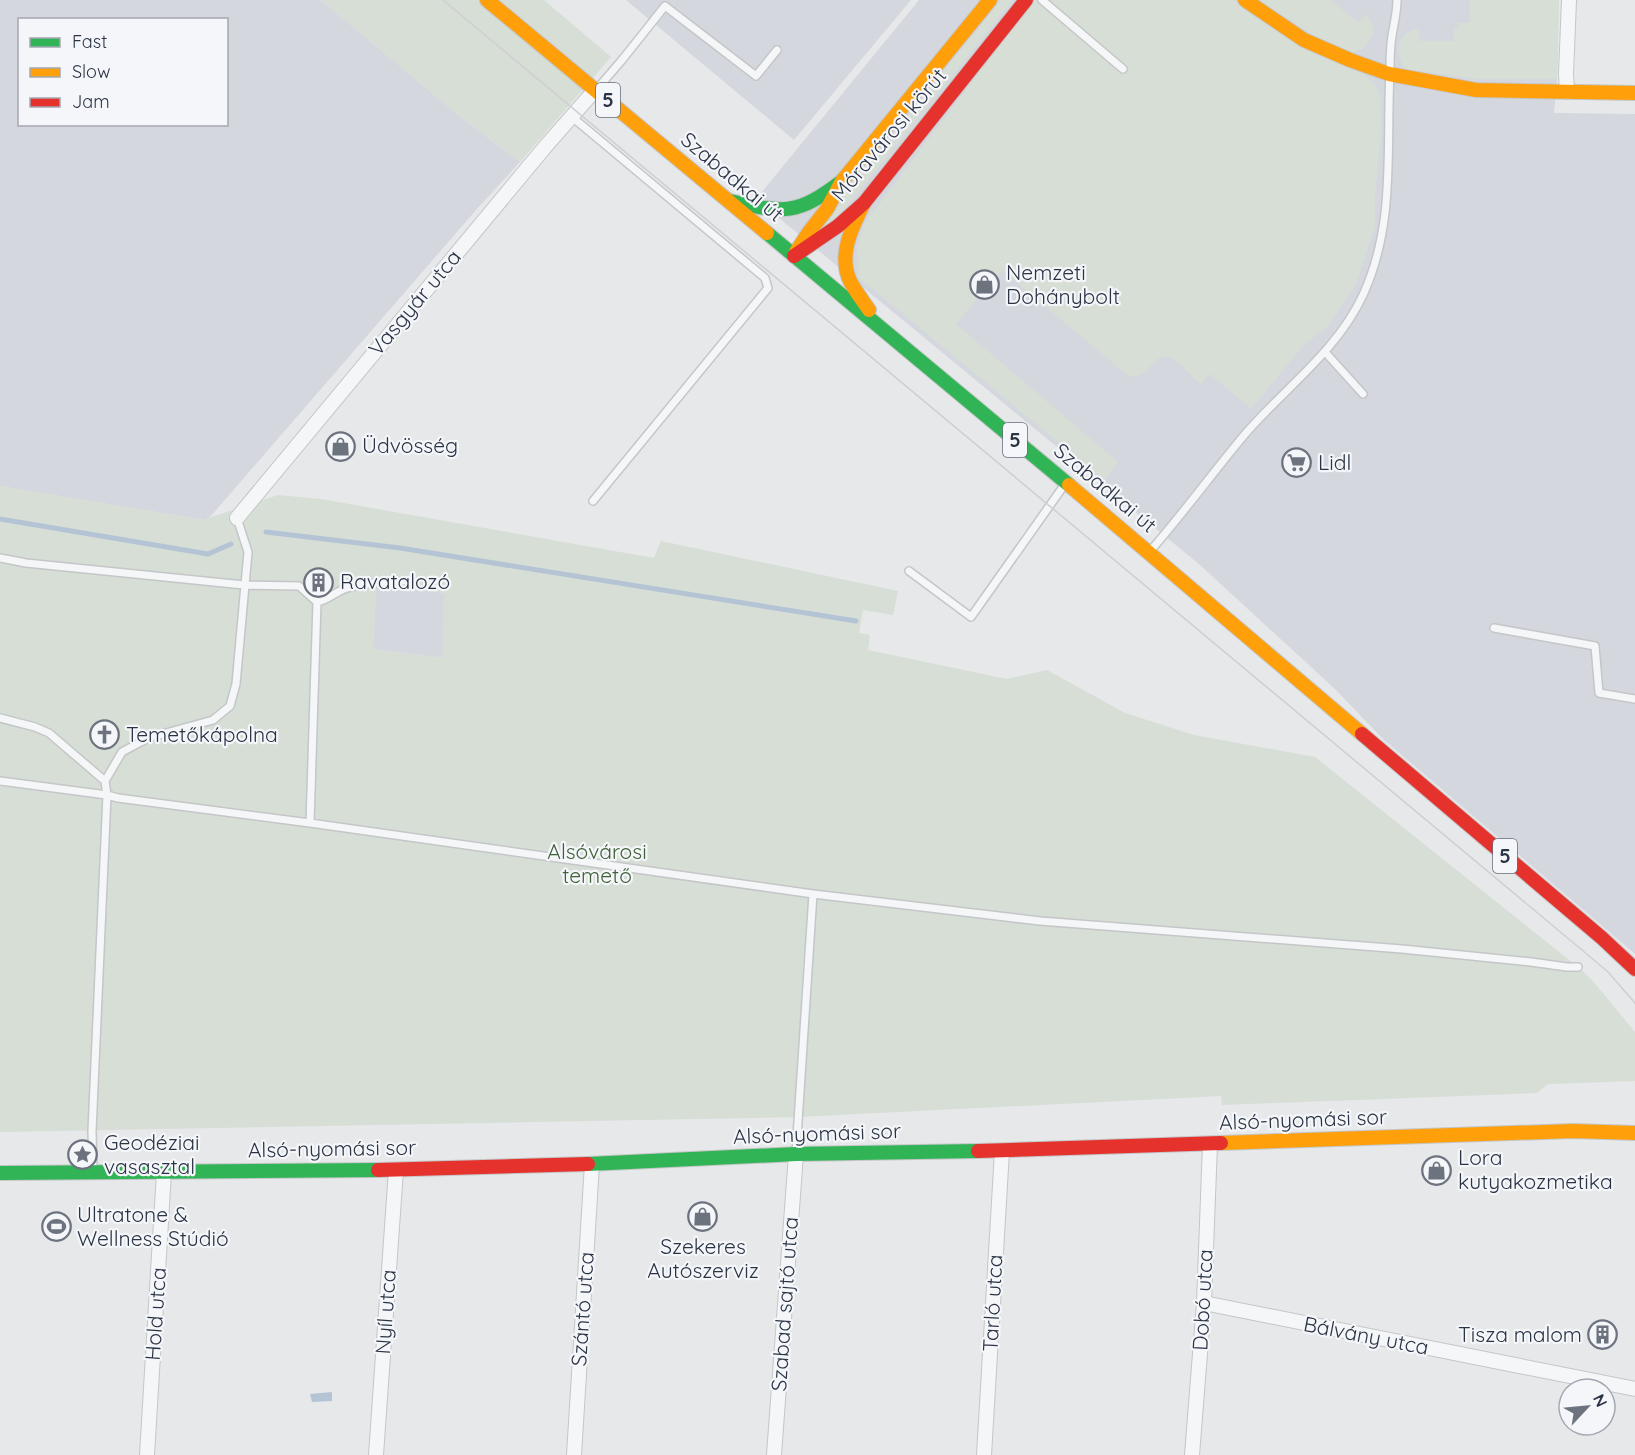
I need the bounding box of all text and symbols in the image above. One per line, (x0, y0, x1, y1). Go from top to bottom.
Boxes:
legend (18, 18, 228, 126)
text: Fast (72, 30, 107, 53)
text: Slow (72, 60, 110, 83)
street label: Móravárosi körút (825, 63, 951, 206)
road number: 5 (596, 83, 620, 117)
text: Jam (72, 90, 110, 113)
street label: Szabadkai út (676, 126, 789, 227)
street label: Vasgyár utca (362, 244, 466, 361)
place label: Nemzeti Dohánybolt (1006, 259, 1120, 309)
shop icon: Nemzeti Dohánybolt (969, 269, 1001, 301)
road number: 5 (1003, 423, 1027, 457)
shop icon: Üdvösség (325, 430, 357, 462)
place label: Üdvösség (362, 432, 458, 458)
street label: Szabadkai út (1049, 437, 1162, 538)
supermarket icon: Lidl (1281, 447, 1313, 479)
place label: Lidl (1318, 449, 1351, 475)
building icon: Ravatalozó (303, 566, 335, 598)
place label: Ravatalozó (340, 568, 450, 594)
church icon: Temetőkápolna (89, 719, 121, 751)
place label: Temetőkápolna (126, 721, 278, 747)
park label: Alsóvárosi temető (547, 838, 647, 888)
road number: 5 (1493, 839, 1517, 873)
street label: Alsó-nyomási sor (1218, 1103, 1388, 1135)
street label: Alsó-nyomási sor (732, 1117, 902, 1149)
place label: Geodéziai vasasztal (104, 1129, 200, 1179)
street label: Alsó-nyomási sor (248, 1134, 416, 1162)
place icon: Geodéziai vasasztal (67, 1139, 99, 1171)
place label: Lora kutyakozmetika (1458, 1144, 1613, 1194)
shop icon: Lora kutyakozmetika (1421, 1154, 1453, 1186)
shop icon: Szekeres Autószerviz (687, 1200, 719, 1232)
place label: Ultratone & Wellness Stúdió (77, 1201, 229, 1251)
sports icon: Ultratone & Wellness Stúdió (40, 1211, 72, 1243)
street label: Szabad sajtó utca (765, 1216, 803, 1392)
place label: Szekeres Autószerviz (647, 1233, 759, 1283)
street label: Dobó utca (1186, 1249, 1218, 1351)
street label: Szántó utca (565, 1251, 599, 1367)
street label: Tarló utca (976, 1254, 1008, 1352)
street label: Hold utca (139, 1266, 171, 1361)
street label: Nyíl utca (369, 1269, 401, 1355)
street label: Bálvány utca (1301, 1310, 1431, 1360)
building icon: Tisza malom (1587, 1319, 1619, 1351)
place label: Tisza malom (1458, 1321, 1582, 1347)
north arrow (1557, 1377, 1617, 1437)
text: N (1589, 1391, 1612, 1410)

